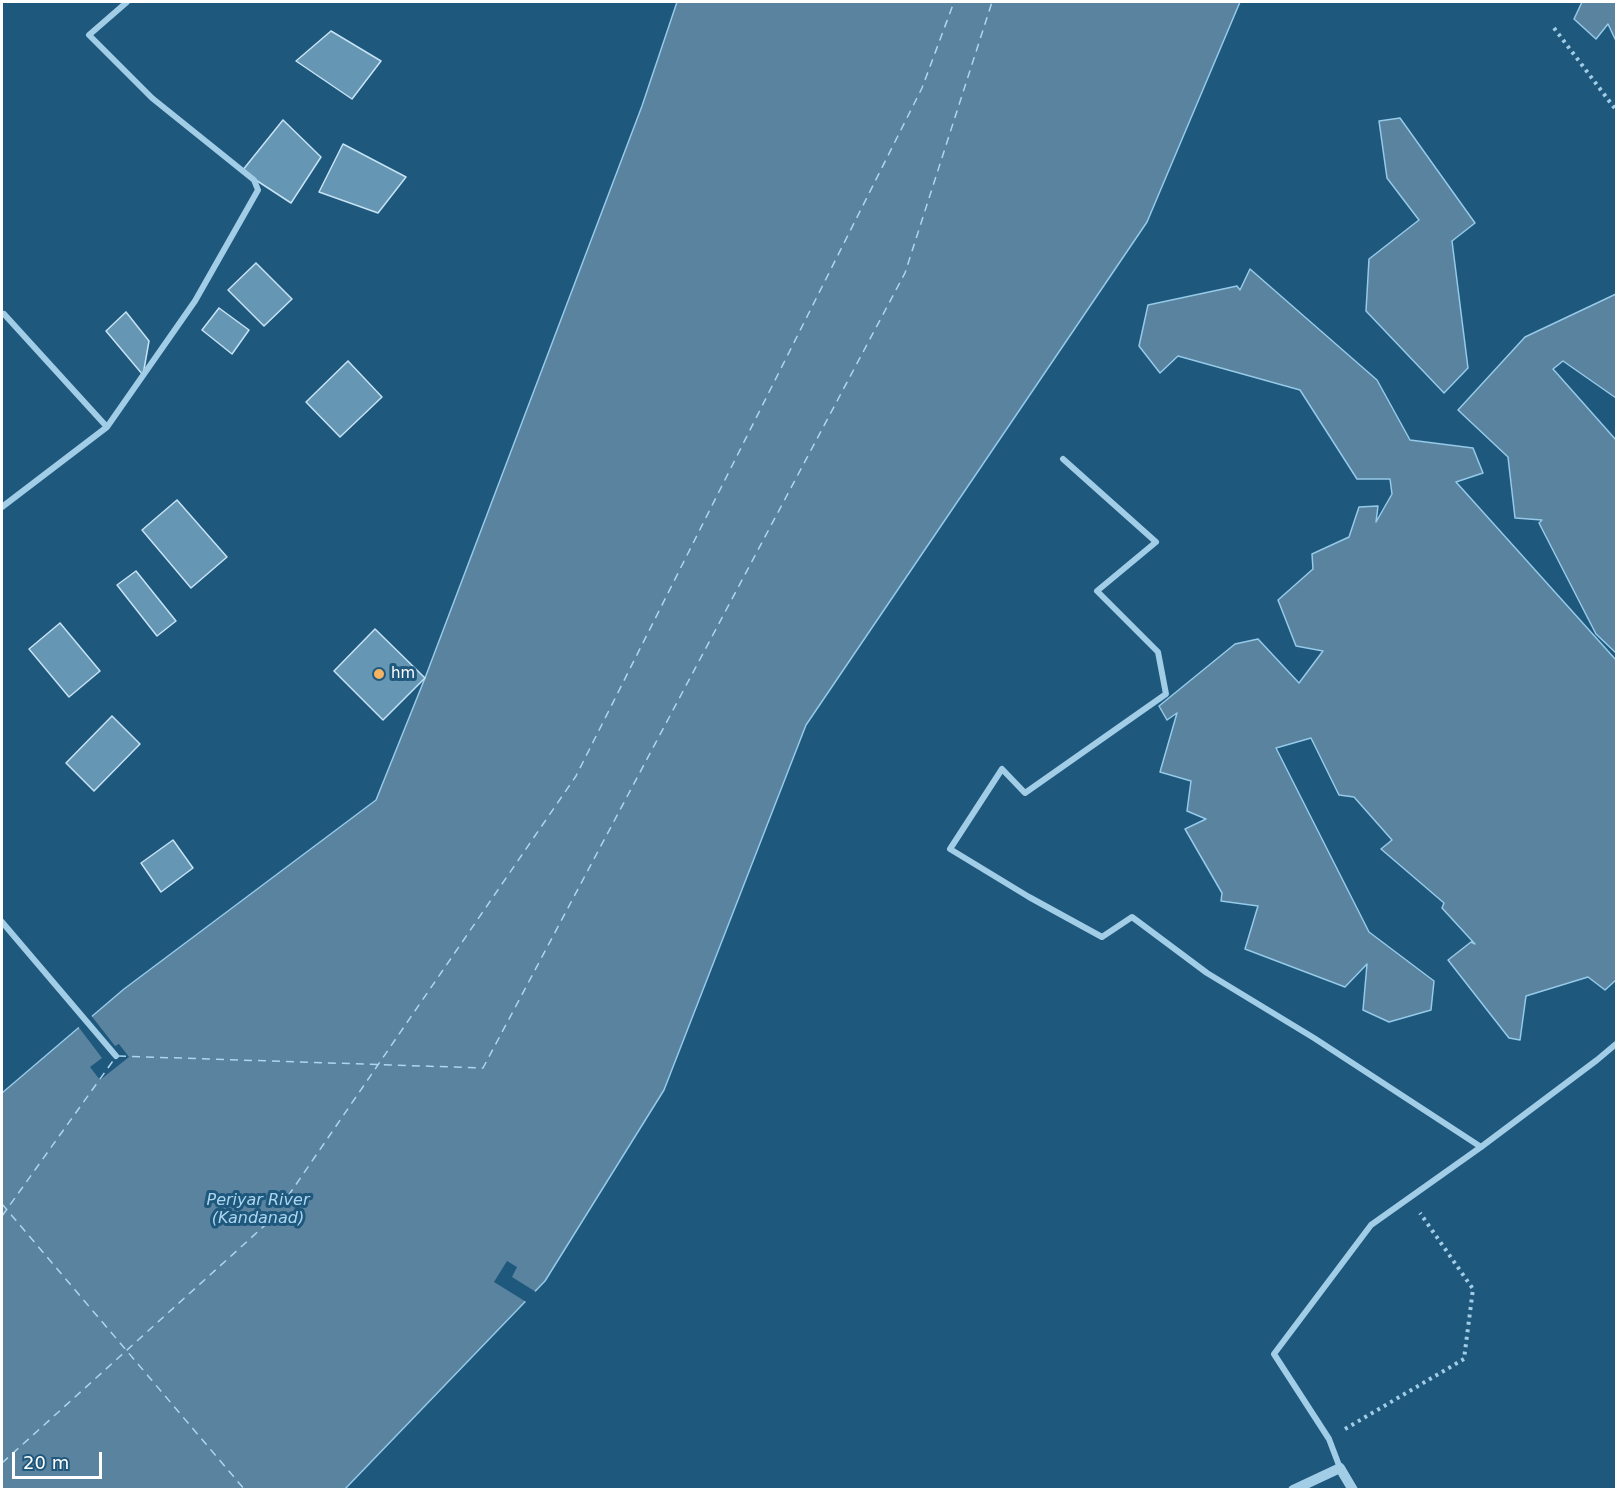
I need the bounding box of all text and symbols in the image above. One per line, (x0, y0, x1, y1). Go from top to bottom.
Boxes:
place label: hm (391, 665, 415, 683)
marker: hm (372, 667, 386, 681)
water label: Periyar River (Kandanad) (207, 1191, 309, 1229)
scale bar (15, 1440, 105, 1478)
text: 20 m (23, 1452, 69, 1473)

